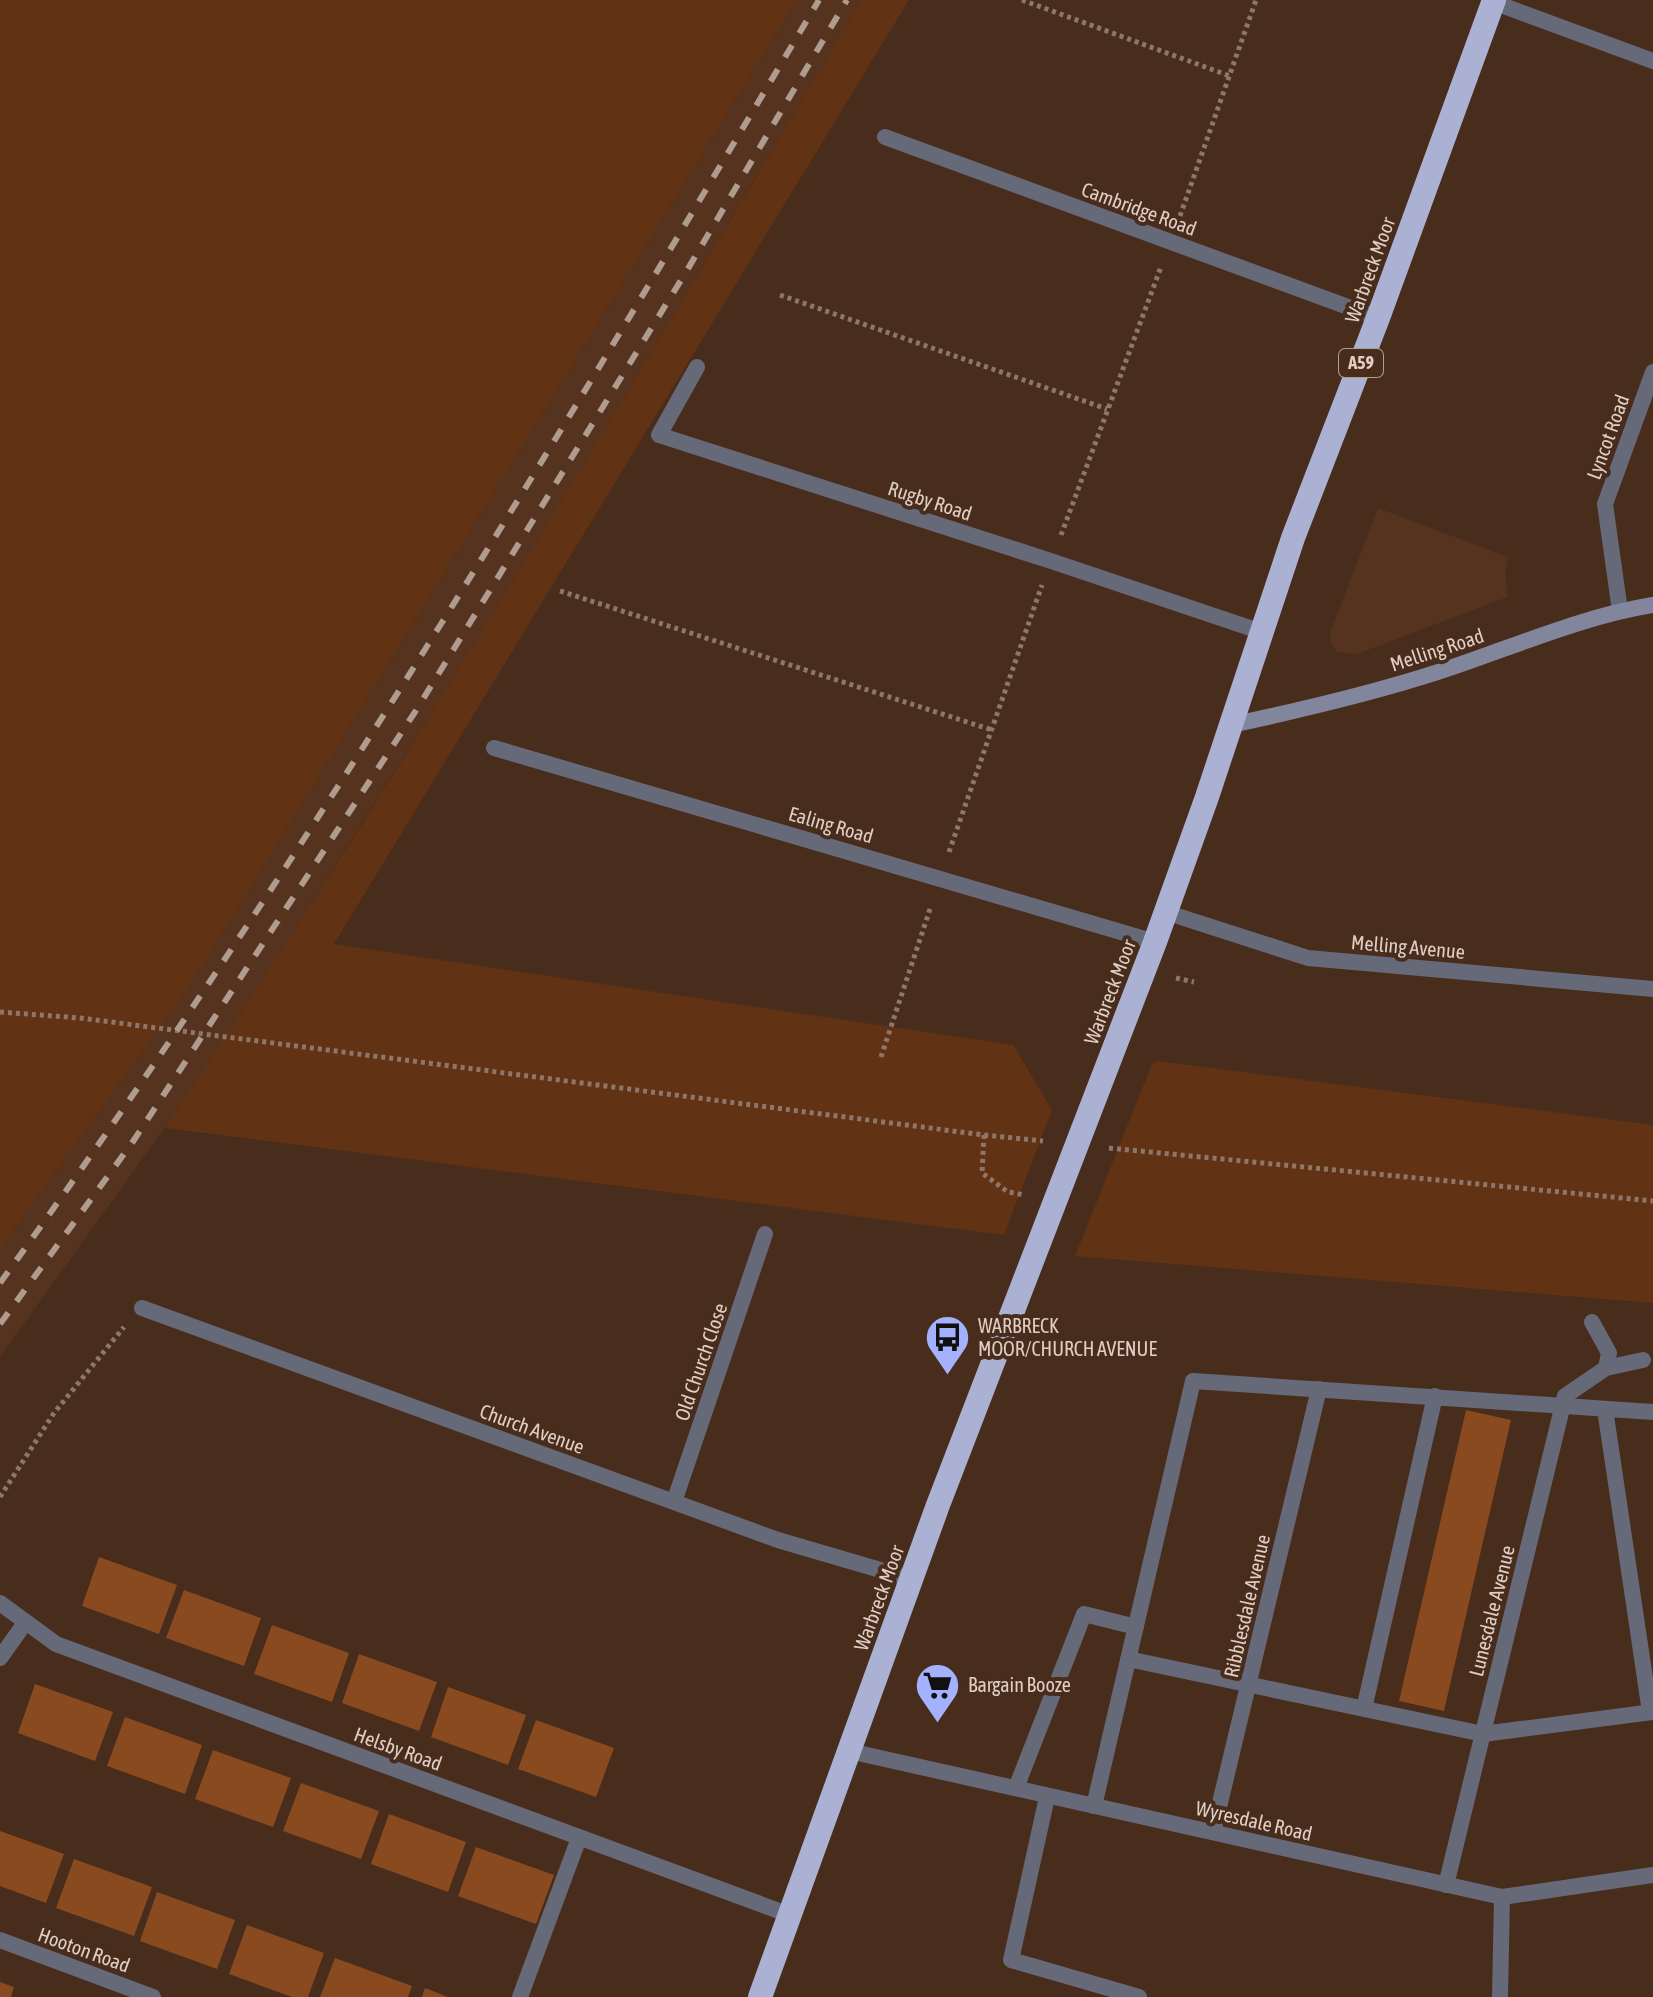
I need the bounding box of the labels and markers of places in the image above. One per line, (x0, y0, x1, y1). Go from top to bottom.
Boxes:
bus stop icon: WARBRECK MOOR/CHURCH AVENUE (923, 1313, 971, 1376)
place label: WARBRECK MOOR/CHURCH AVENUE (978, 1314, 1157, 1360)
supermarket icon: Bargain Booze (913, 1661, 961, 1724)
place label: Bargain Booze (968, 1673, 1071, 1696)

